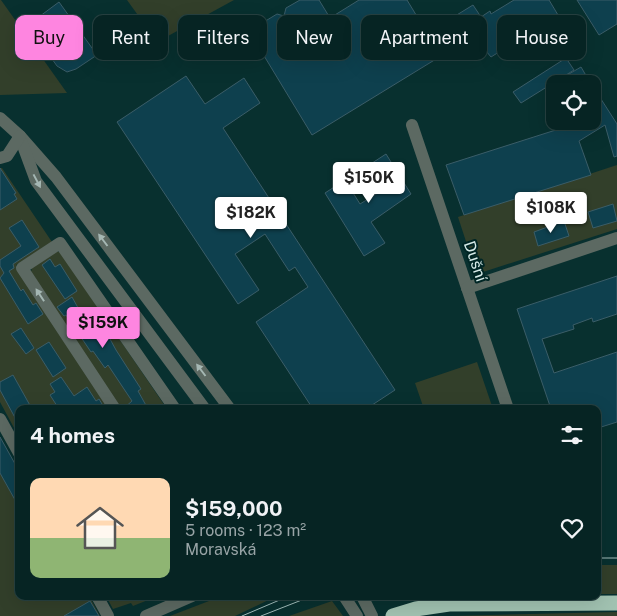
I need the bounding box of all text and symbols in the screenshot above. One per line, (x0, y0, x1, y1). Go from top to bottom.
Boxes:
chip: Buy (15, 15, 83, 60)
chip: Rent (93, 15, 168, 60)
chip: Filters (178, 15, 267, 60)
chip: New (277, 15, 351, 60)
chip: Apartment (361, 15, 487, 60)
chip: House (497, 15, 586, 60)
map controls (546, 75, 601, 130)
button: locate (546, 75, 601, 130)
pin: $150K (334, 162, 404, 204)
text: $150K (344, 168, 394, 187)
one-way arrow (33, 174, 41, 189)
pin: $108K (516, 192, 586, 234)
pin: $182K (216, 196, 286, 239)
text: $108K (526, 198, 576, 217)
text: $182K (226, 203, 276, 222)
one-way arrow (98, 233, 108, 247)
street label: Dušní (460, 238, 492, 285)
one-way arrow (35, 288, 44, 302)
pin: $159K (68, 306, 138, 349)
text: $159K (78, 313, 128, 332)
one-way arrow (195, 364, 206, 377)
icon: filters (558, 421, 586, 449)
text: 4 homes (30, 423, 115, 448)
text: $159,000 (185, 496, 283, 521)
icon: home (70, 498, 130, 558)
icon: heart (558, 514, 586, 542)
text: 5 rooms · 123 m² (185, 521, 306, 540)
text: Moravská (185, 540, 256, 559)

